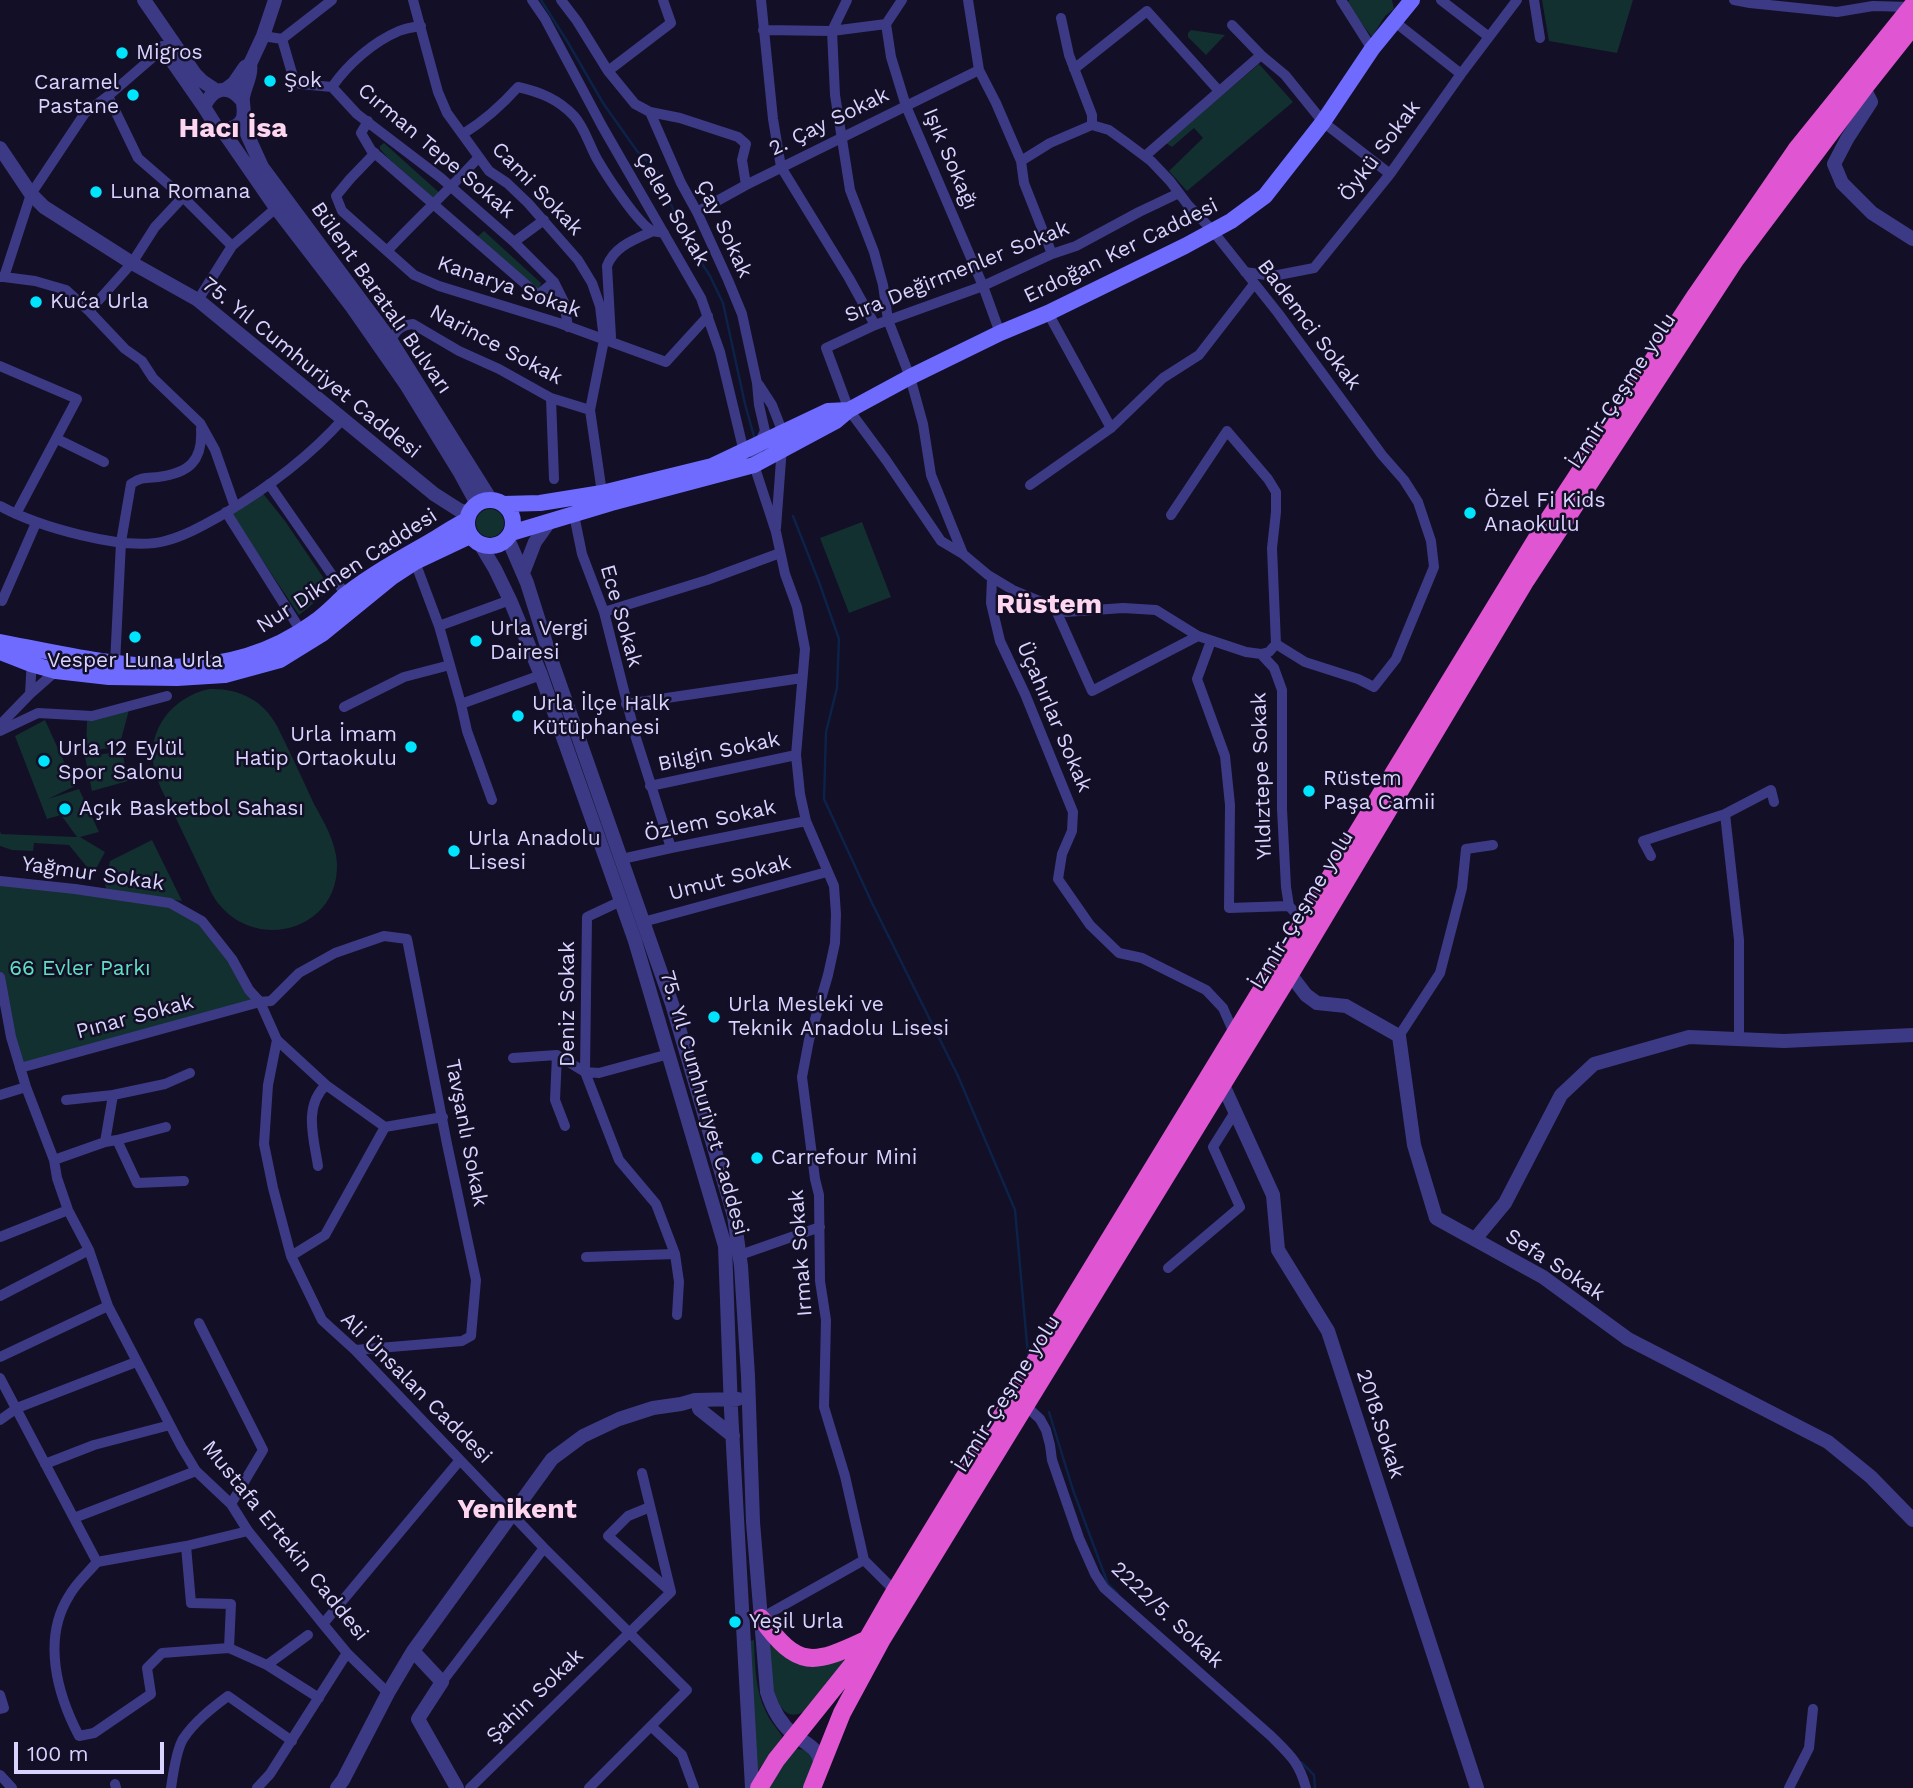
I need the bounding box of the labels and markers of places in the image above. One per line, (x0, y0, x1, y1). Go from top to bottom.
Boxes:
place label: Migros (136, 40, 203, 66)
marker: Migros (114, 45, 130, 61)
place label: Şok (284, 68, 322, 94)
place label: Caramel Pastane (34, 70, 119, 120)
marker: Şok (262, 73, 278, 89)
marker: Caramel Pastane (125, 87, 141, 103)
place label: Luna Romana (110, 179, 250, 205)
marker: Luna Romana (88, 184, 104, 200)
place label: Kuća Urla (50, 289, 149, 315)
marker: Kuća Urla (28, 294, 44, 310)
place label: Özel Fi Kids Anaokulu (1484, 488, 1605, 538)
marker: Özel Fi Kids Anaokulu (1462, 505, 1478, 521)
place label: Urla Vergi Dairesi (490, 616, 588, 666)
marker: Vesper Luna Urla (127, 629, 143, 645)
marker: Urla Vergi Dairesi (468, 633, 484, 649)
place label: Vesper Luna Urla (47, 648, 223, 674)
place label: Urla İlçe Halk Kütüphanesi (532, 691, 670, 741)
marker: Urla İlçe Halk Kütüphanesi (510, 708, 526, 724)
place label: Urla İmam Hatip Ortaokulu (234, 722, 397, 772)
place label: Urla 12 Eylül Spor Salonu (58, 736, 184, 786)
marker: Urla İmam Hatip Ortaokulu (403, 739, 419, 755)
marker: Urla 12 Eylül Spor Salonu (36, 753, 52, 769)
place label: Rüstem Paşa Camii (1323, 766, 1435, 816)
marker: Rüstem Paşa Camii (1301, 783, 1317, 799)
place label: Açık Basketbol Sahası (79, 796, 304, 822)
marker: Açık Basketbol Sahası (57, 801, 73, 817)
place label: Urla Anadolu Lisesi (468, 826, 601, 876)
marker: Urla Anadolu Lisesi (446, 843, 462, 859)
place label: Urla Mesleki ve Teknik Anadolu Lisesi (728, 992, 949, 1042)
marker: Urla Mesleki ve Teknik Anadolu Lisesi (706, 1009, 722, 1025)
place label: Carrefour Mini (771, 1145, 917, 1171)
marker: Carrefour Mini (749, 1150, 765, 1166)
place label: Yeşil Urla (749, 1609, 843, 1635)
marker: Yeşil Urla (727, 1614, 743, 1630)

